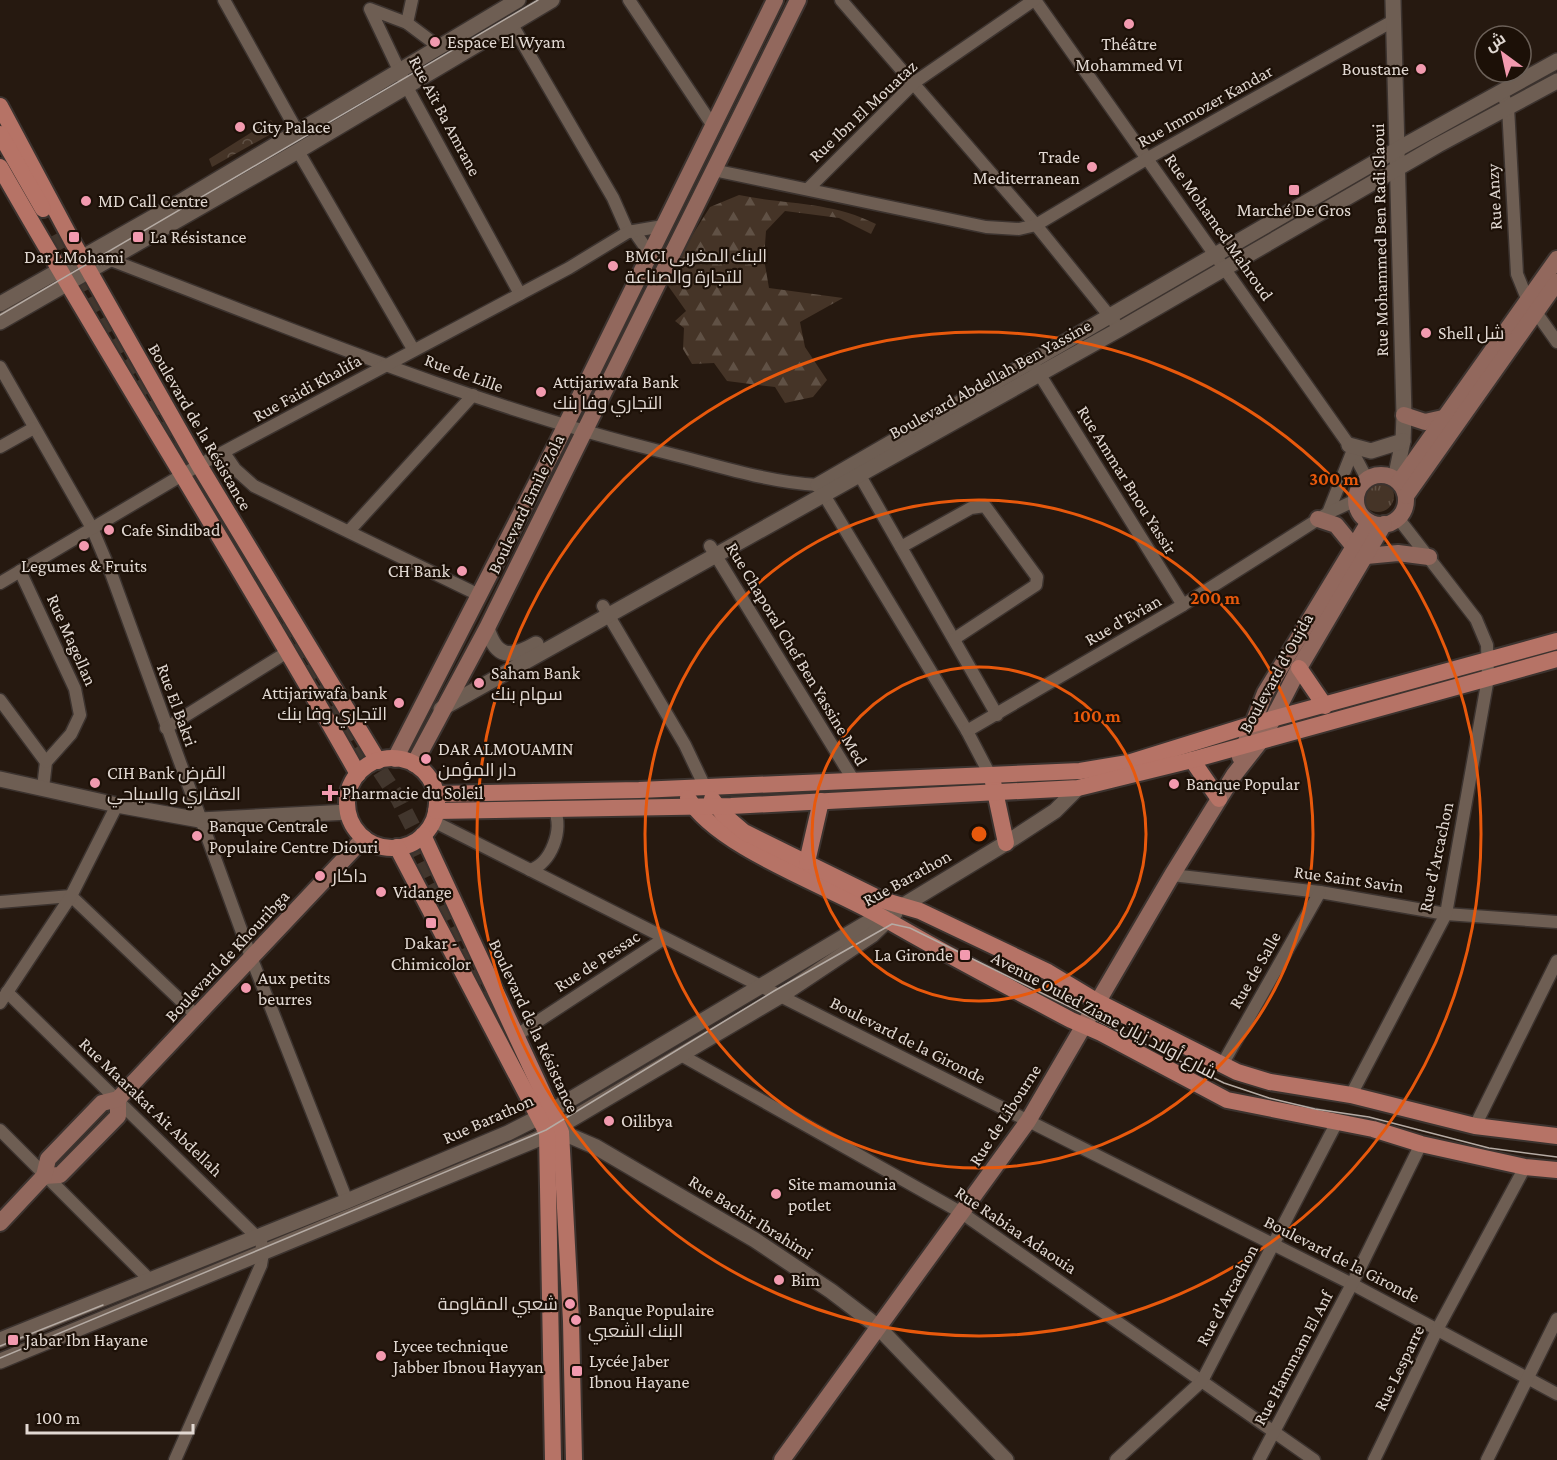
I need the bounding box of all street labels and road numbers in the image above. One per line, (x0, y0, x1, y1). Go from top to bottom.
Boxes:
street label: Rue Aït Ba Amrane (405, 53, 485, 180)
street label: Rue Ibn El Mouataz (805, 56, 921, 166)
street label: Rue Immozer Kandar (1134, 60, 1277, 151)
street label: Rue Mohammed Ben Radi Slaoui (1368, 123, 1392, 357)
street label: Rue Mohamed Mahroud (1161, 150, 1278, 305)
street label: Rue Anzy (1482, 163, 1506, 231)
street label: Boulevard Abdellah Ben Yassine (885, 315, 1095, 443)
street label: Boulevard de la Résistance (144, 340, 256, 514)
street label: Rue Faidi Khalifa (249, 350, 365, 426)
street label: Rue de Lille (422, 350, 506, 397)
street label: Rue Ammar Bnou Yassir (1073, 402, 1181, 558)
street label: Boulevard Emile Zola (484, 431, 568, 577)
street label: Rue Chaporal Chef Ben Yassine Med (722, 539, 872, 770)
street label: Rue d'Evian (1081, 590, 1165, 650)
street label: Rue Magellan (43, 591, 101, 689)
street label: Boulevard d'Oujda (1235, 610, 1318, 737)
street label: Rue El Bakri (153, 661, 201, 749)
street label: Rue d'Arcachon (1415, 800, 1457, 914)
street label: Rue Barathon (860, 845, 955, 910)
street label: Rue Saint Savin (1293, 861, 1405, 897)
street label: Boulevard de Khouribga (161, 886, 293, 1026)
street label: Rue de Pessac (551, 926, 644, 996)
street label: Rue de Salle (1225, 928, 1285, 1012)
street label: Boulevard de la Résistance (485, 936, 583, 1116)
street label: Avenue Ouled Ziane شارع أولاد زيان (987, 946, 1220, 1085)
street label: Boulevard de la Gironde (827, 992, 989, 1088)
street label: Rue Maarakat Ait Abdellah (75, 1033, 227, 1181)
street label: Rue de Libourne (965, 1061, 1045, 1169)
street label: Rue Barathon (439, 1090, 537, 1148)
street label: Rue Bachir Ibrahimi (685, 1171, 817, 1264)
street label: Rue Rabiaa Adaouia (951, 1182, 1081, 1278)
street label: Boulevard de la Gironde (1261, 1211, 1423, 1307)
street label: Rue d'Arcachon (1192, 1241, 1262, 1349)
street label: Rue Hammam El Anf (1249, 1286, 1338, 1428)
street label: Rue Lesparre (1370, 1322, 1428, 1414)

